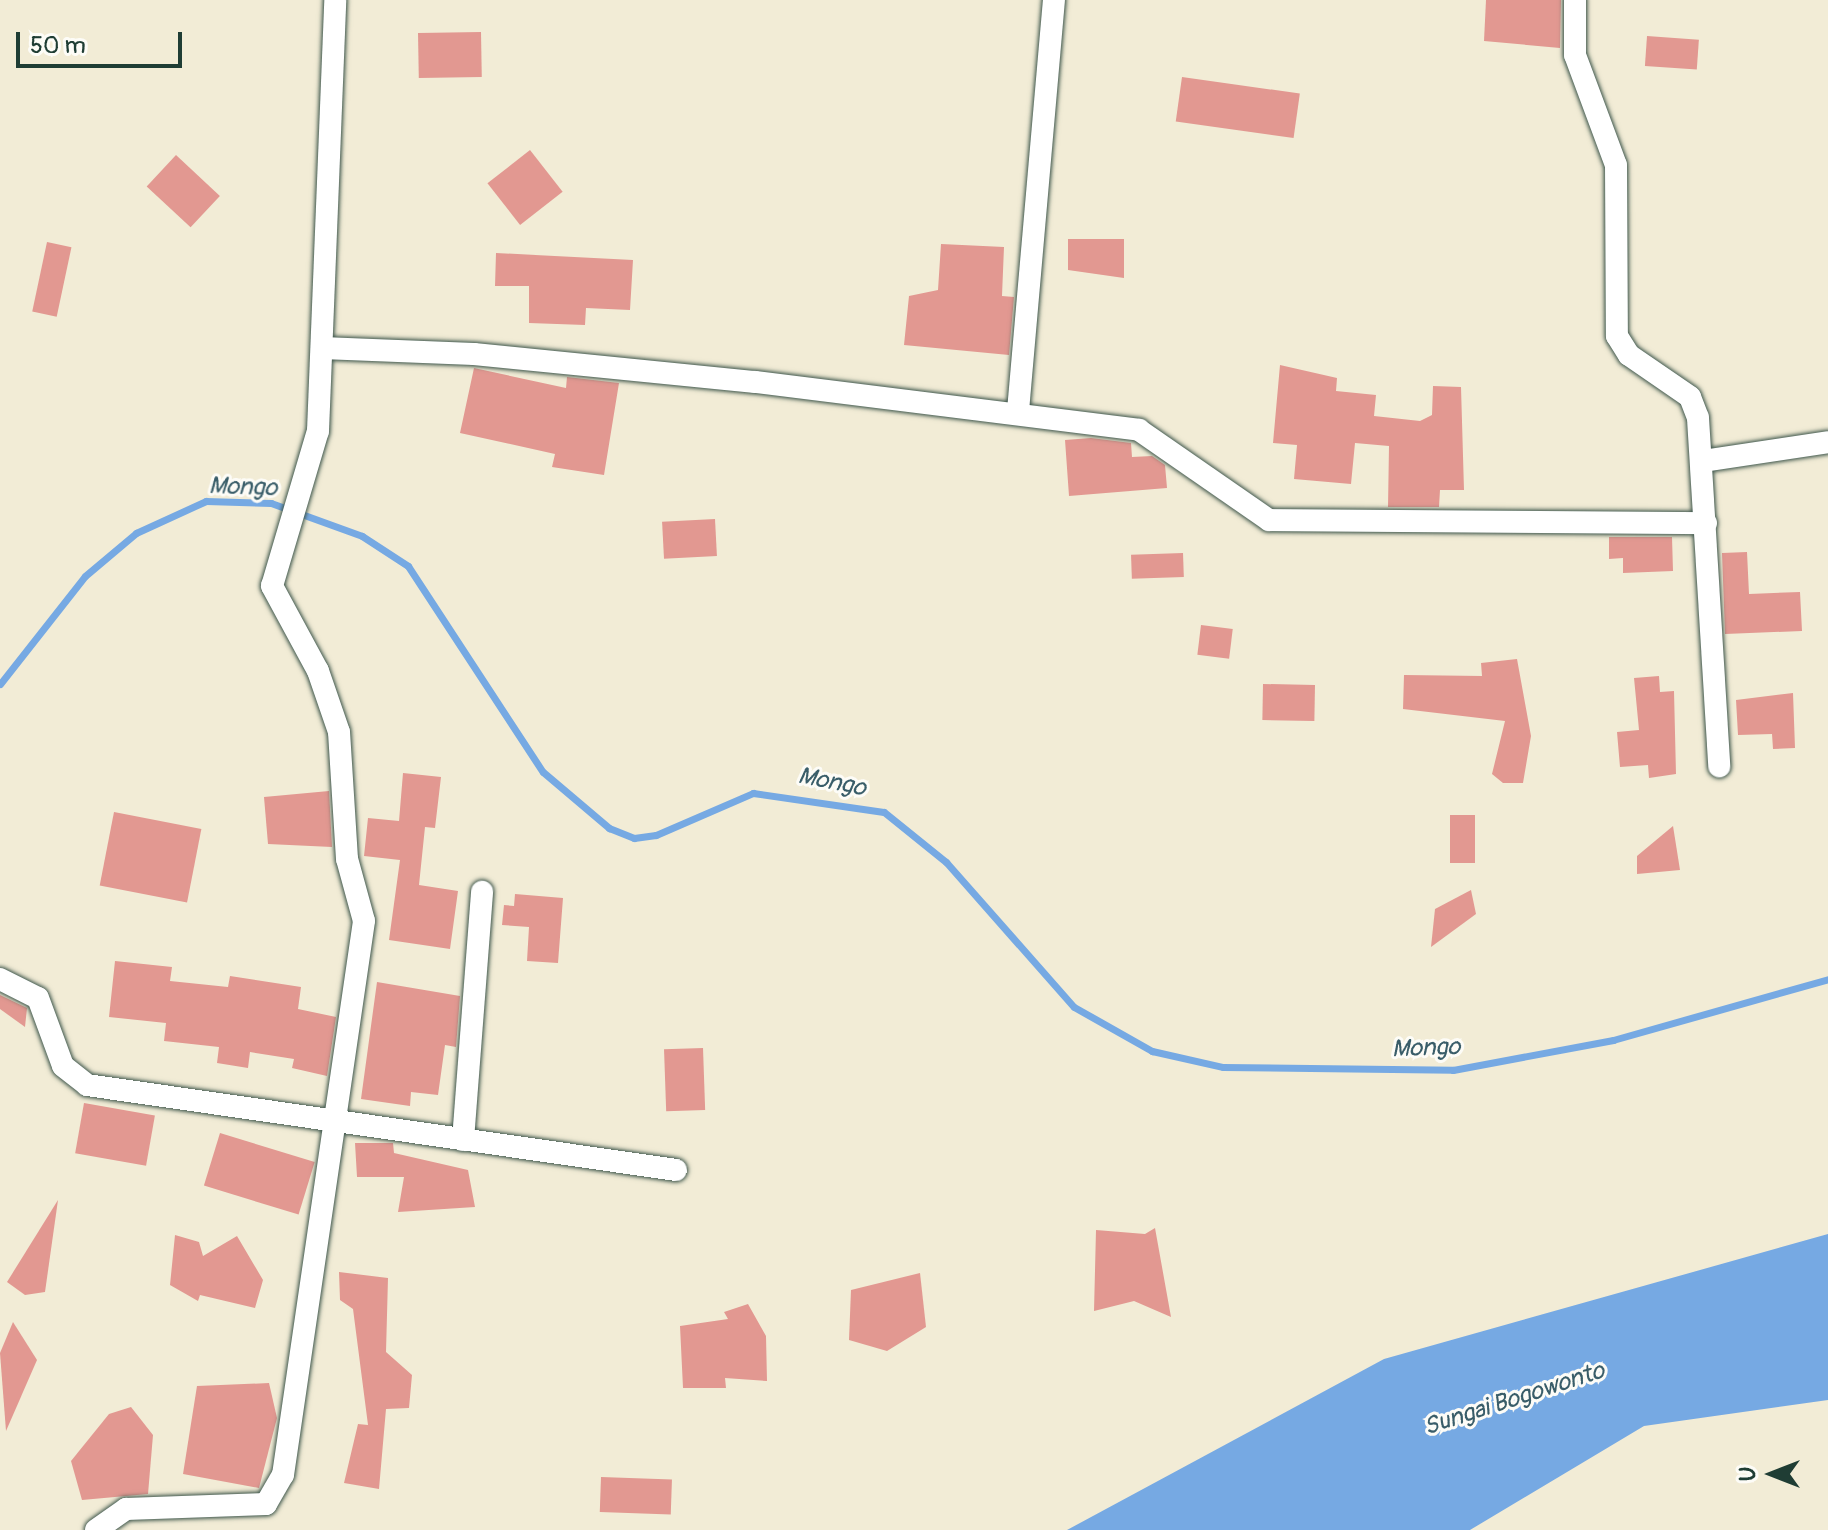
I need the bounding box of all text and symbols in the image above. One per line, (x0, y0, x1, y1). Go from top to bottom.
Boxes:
scale bar (20, 16, 186, 66)
text: 50 m (30, 31, 86, 60)
water label: Mongo (208, 471, 278, 503)
water label: Mongo (796, 761, 868, 803)
water label: Mongo (1391, 1032, 1461, 1064)
water label: Sungai Bogowonto (1420, 1356, 1608, 1442)
north arrow (1732, 1434, 1812, 1514)
text: U (1734, 1467, 1762, 1481)

